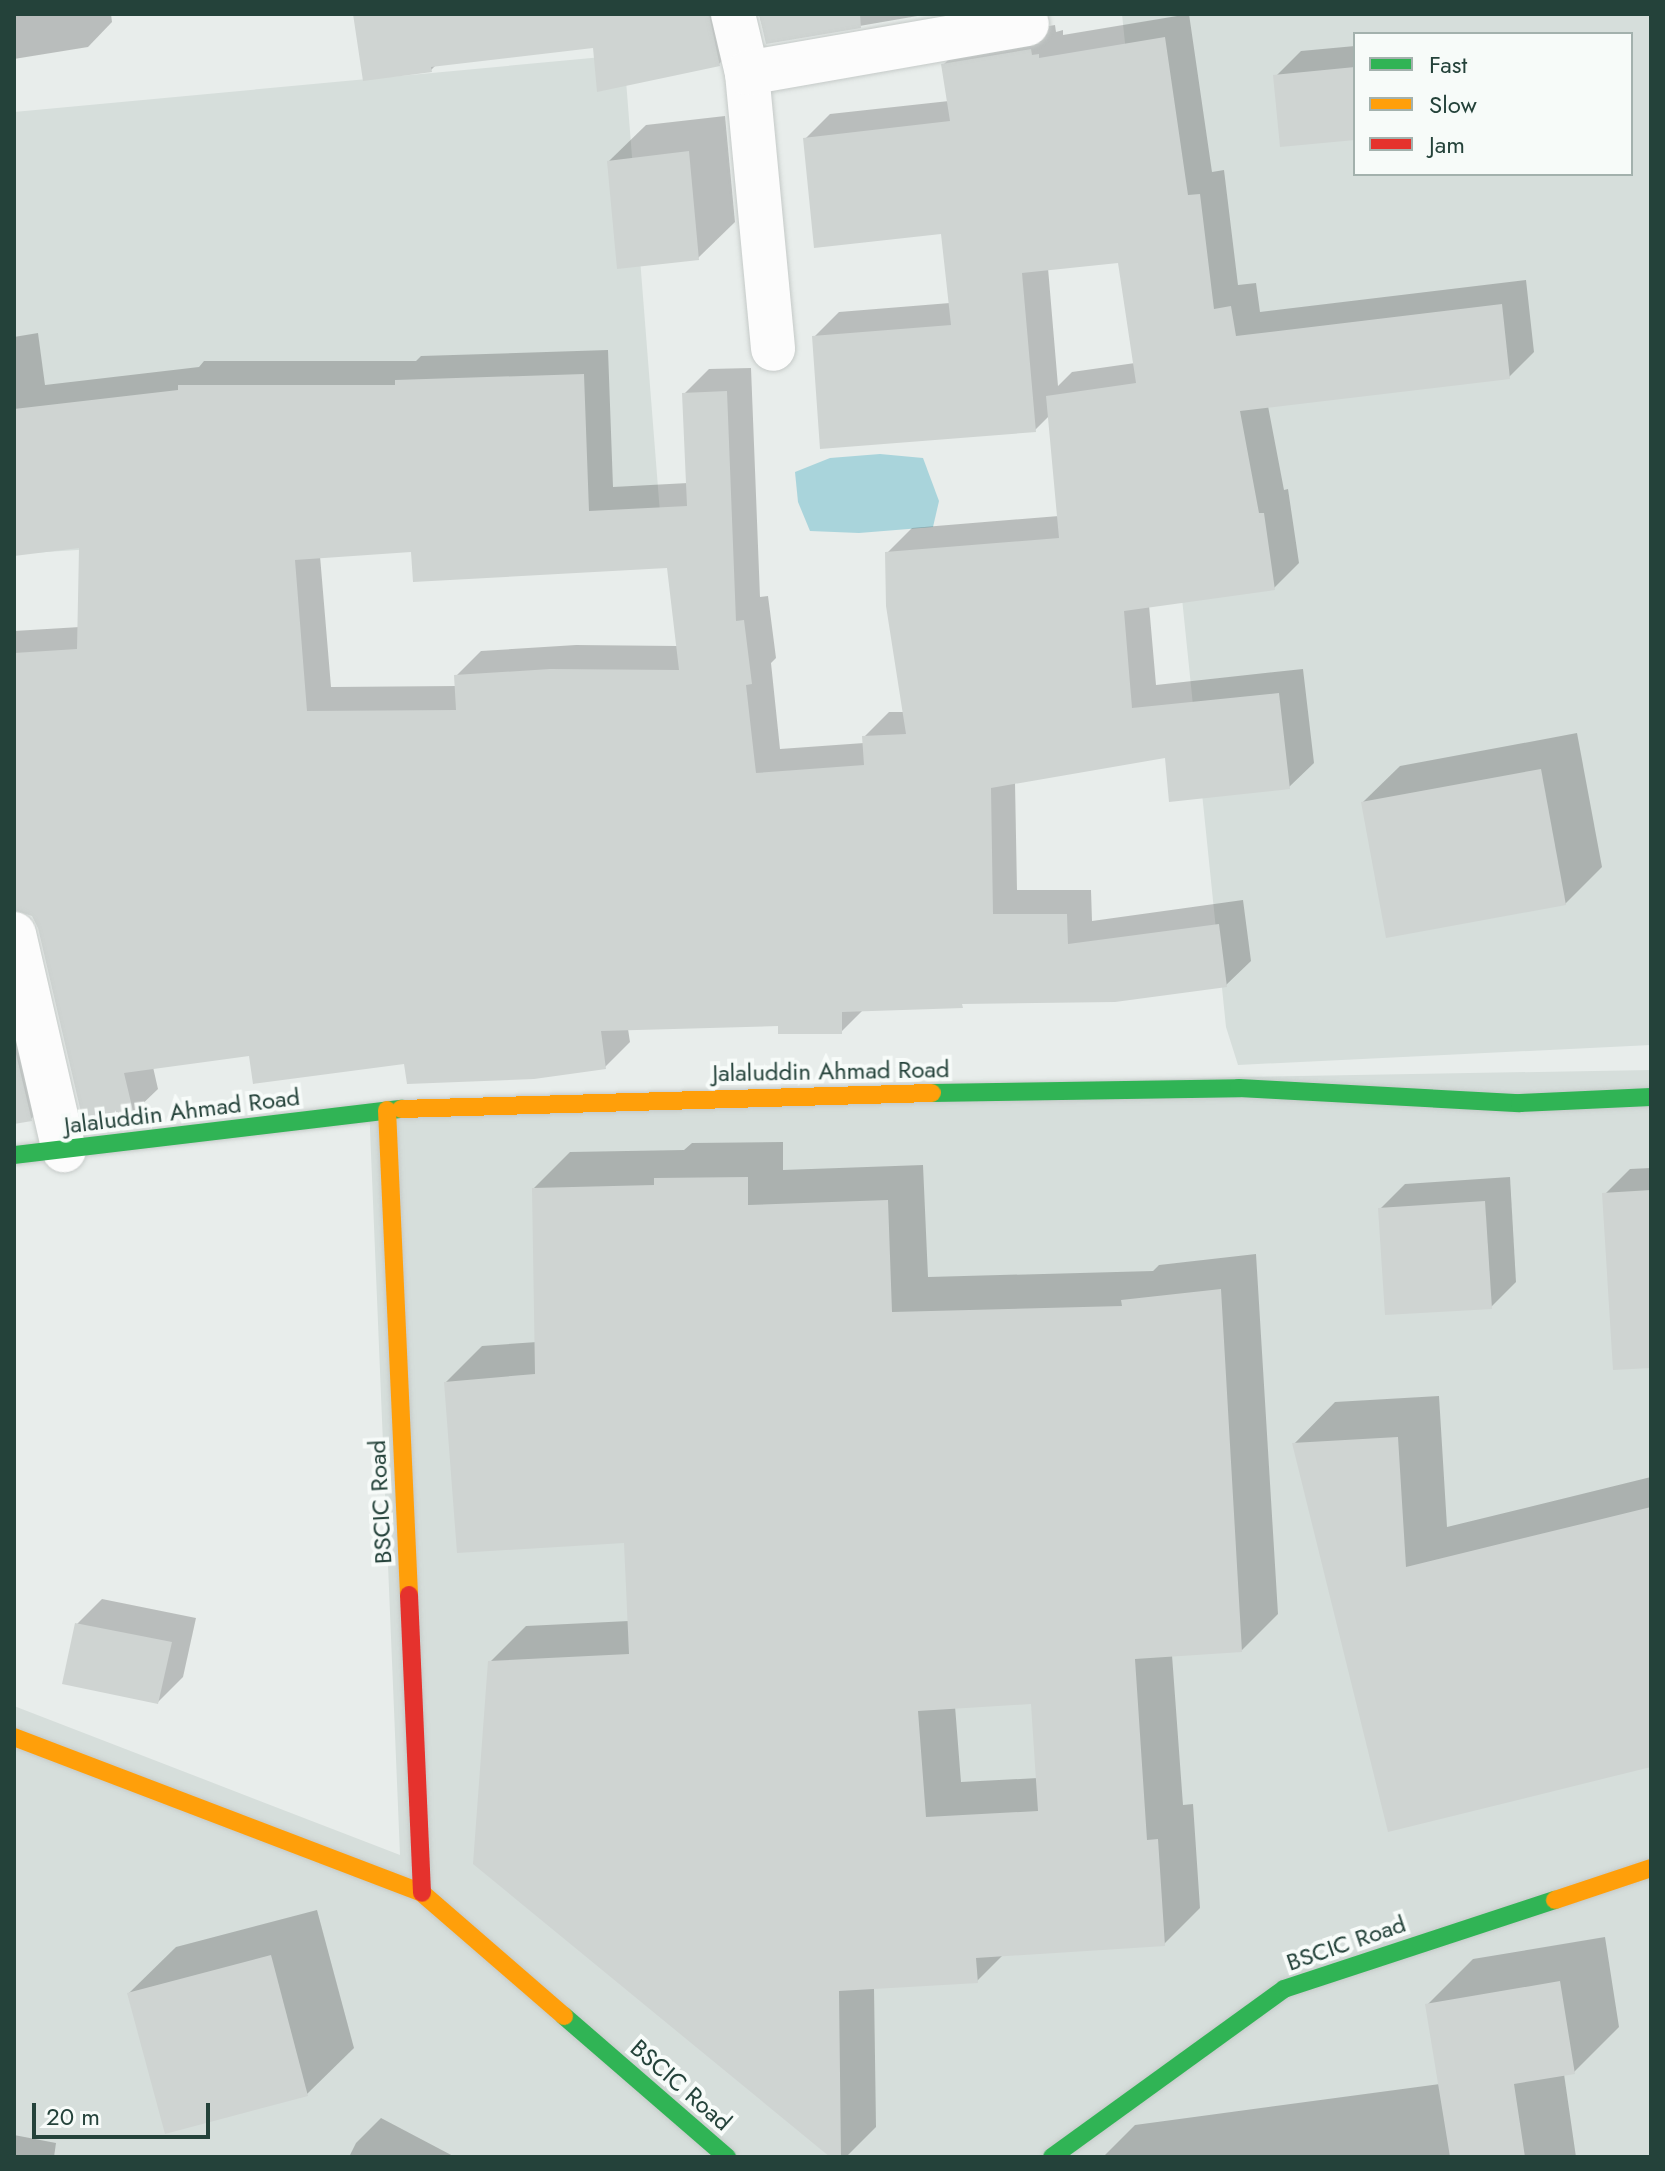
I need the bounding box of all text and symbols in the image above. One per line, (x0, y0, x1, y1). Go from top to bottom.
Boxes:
legend (1353, 32, 1633, 176)
text: Fast (1429, 47, 1467, 82)
text: Slow (1429, 87, 1477, 122)
text: Jam (1429, 127, 1465, 162)
street label: Jalaluddin Ahmad Road (712, 1055, 950, 1087)
street label: Jalaluddin Ahmad Road (63, 1082, 301, 1140)
street label: BSCIC Road (362, 1439, 398, 1565)
street label: BSCIC Road (1283, 1909, 1409, 1977)
street label: BSCIC Road (625, 2033, 737, 2137)
scale bar (36, 2087, 214, 2137)
text: 20 m (46, 2099, 100, 2134)

